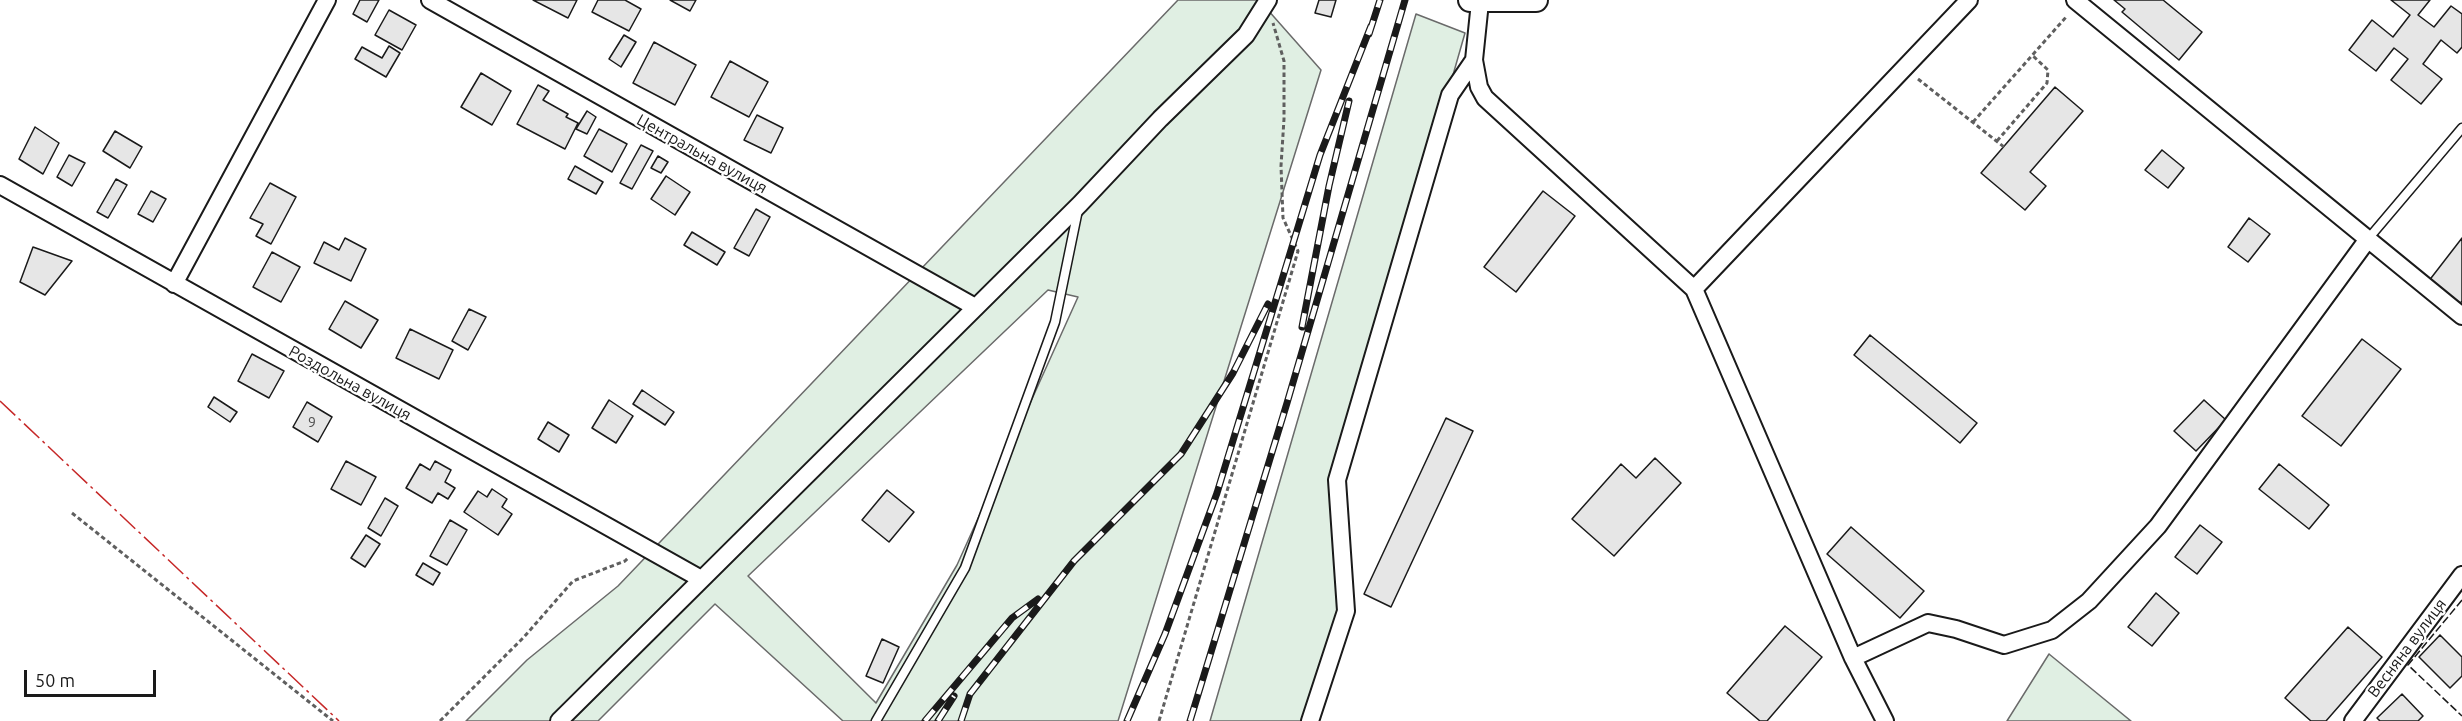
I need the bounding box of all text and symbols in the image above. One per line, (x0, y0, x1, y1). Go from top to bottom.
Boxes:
street label: Центральна вулиця (633, 110, 771, 198)
street label: Роздольна вулиця (285, 341, 415, 425)
house number: 9 (308, 414, 316, 430)
street label: Весняна вулиця (2364, 595, 2450, 701)
scale bar (27, 658, 159, 696)
text: 50 m (35, 670, 75, 690)

